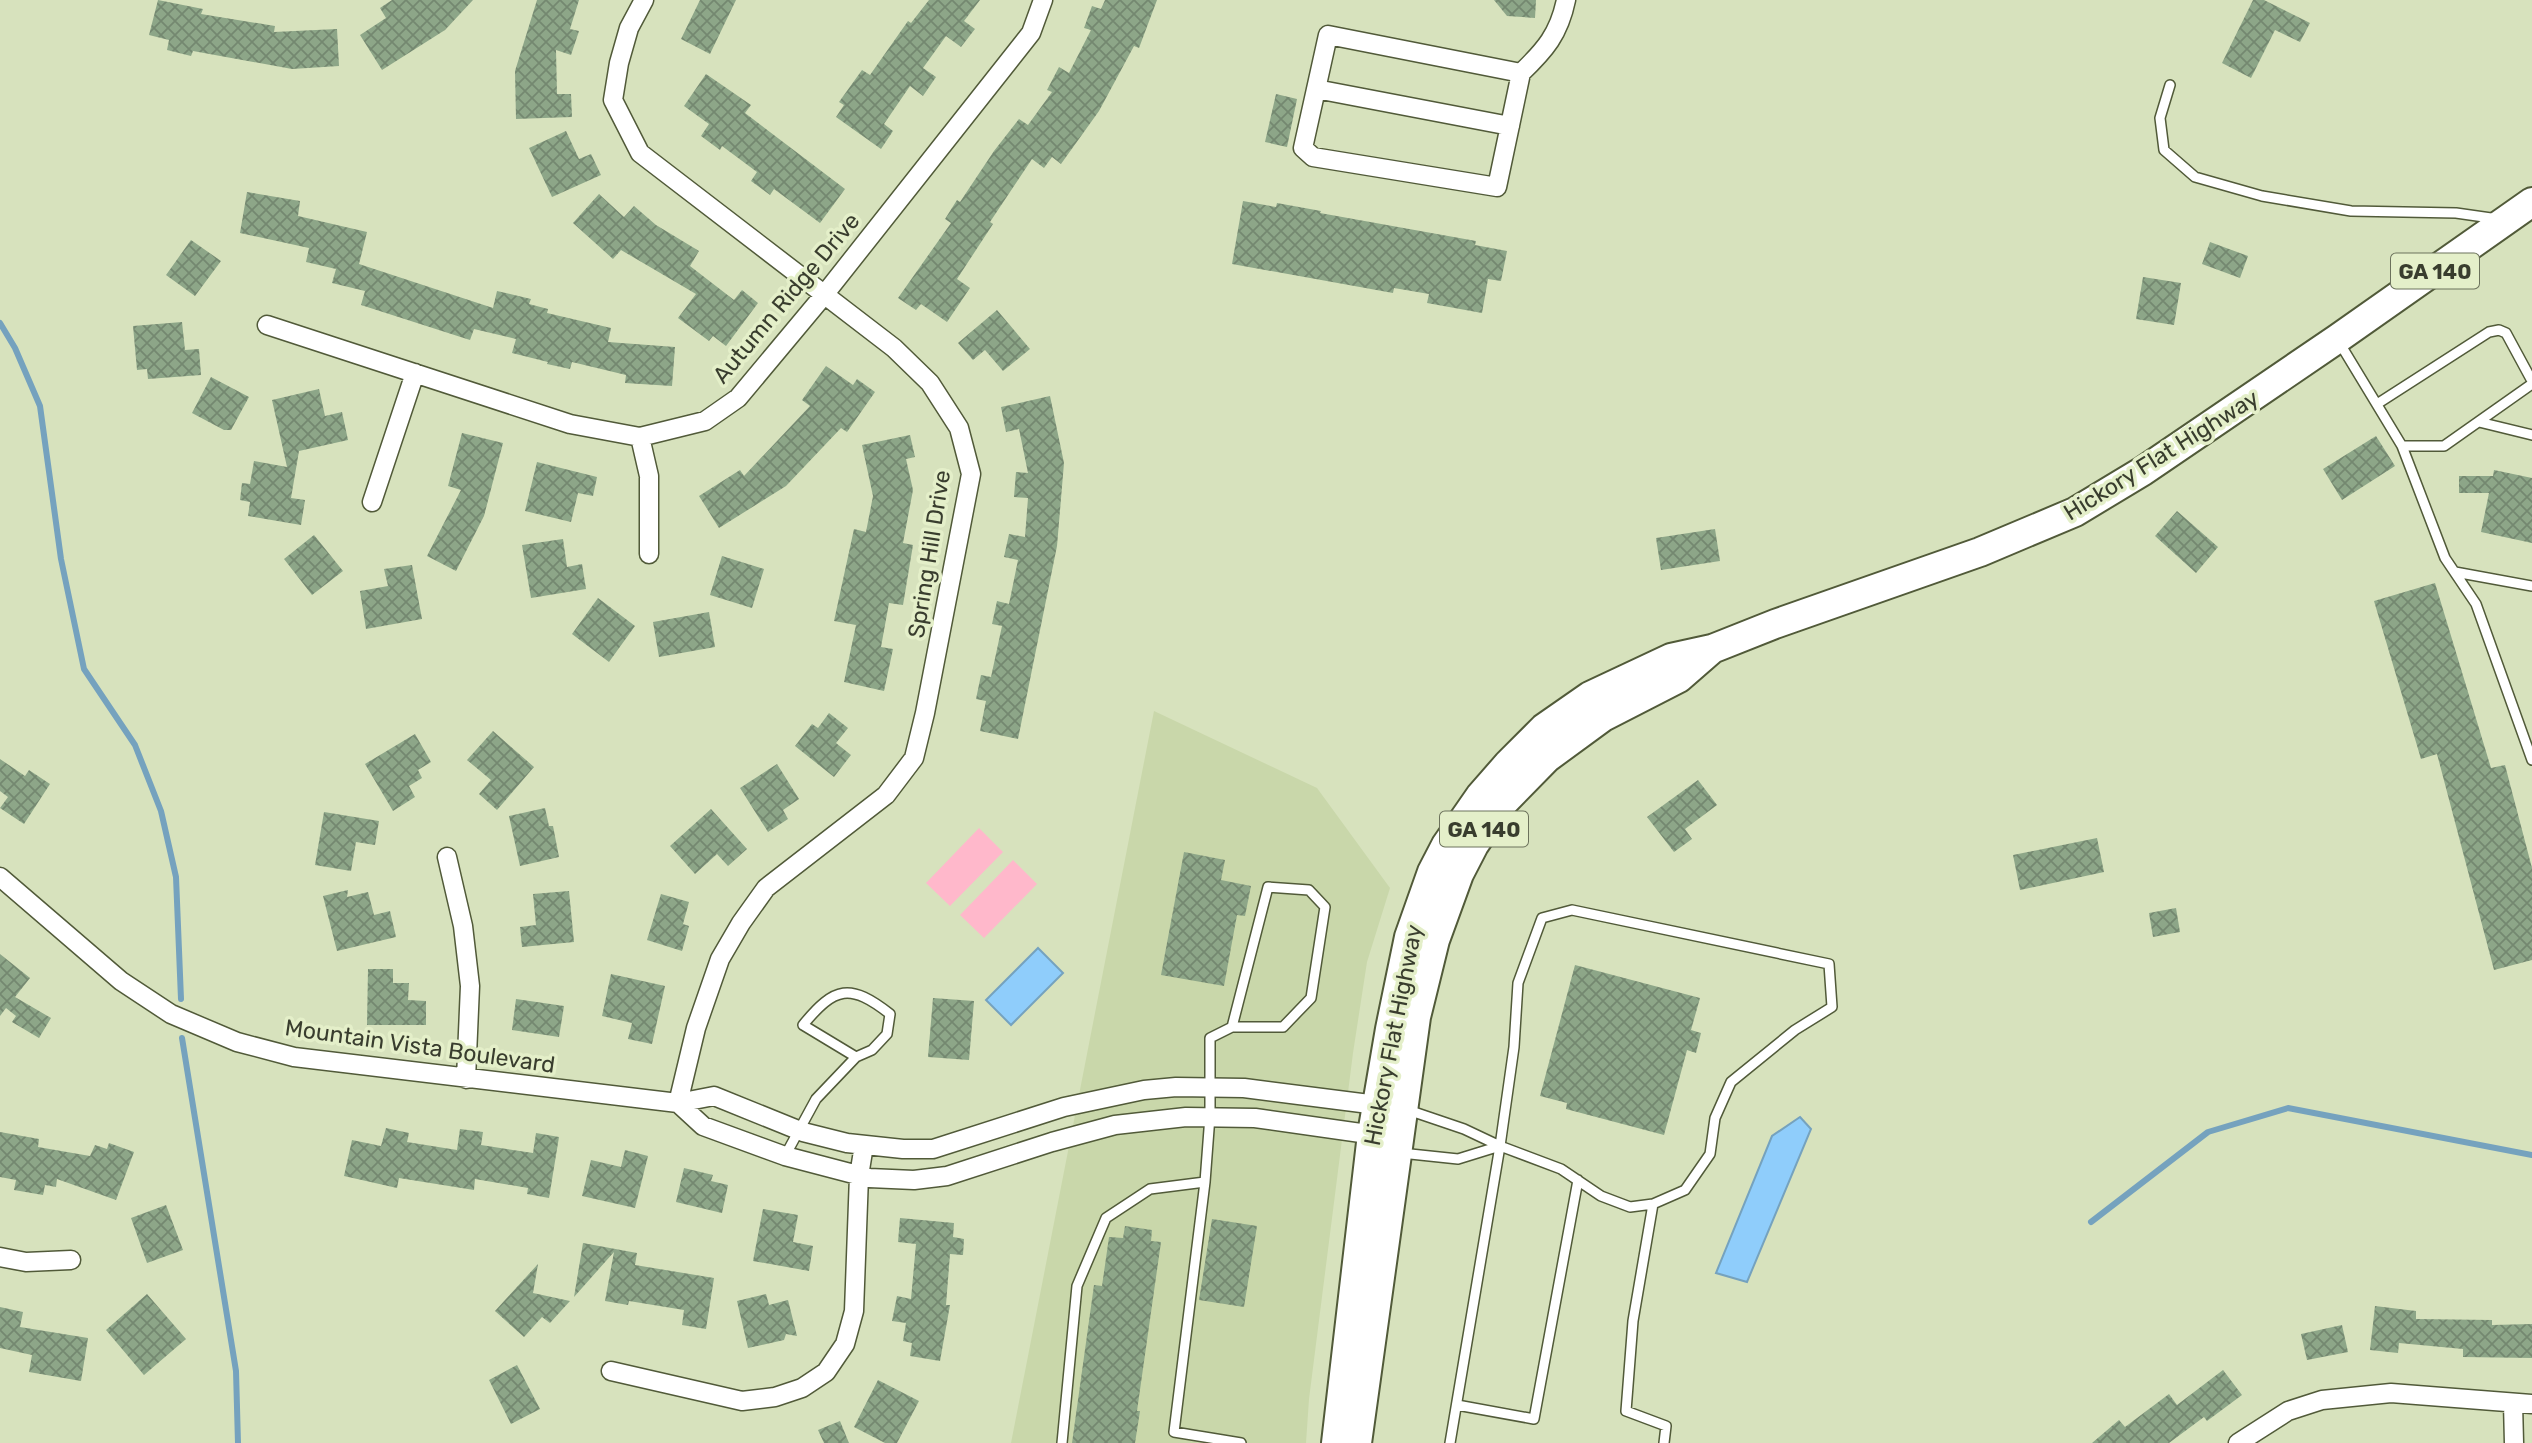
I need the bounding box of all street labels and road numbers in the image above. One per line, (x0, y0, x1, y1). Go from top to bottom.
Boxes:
street label: Autumn Ridge Drive (707, 207, 865, 389)
road number: GA 140 (2391, 254, 2479, 288)
street label: Hickory Flat Highway (2058, 383, 2264, 526)
street label: Spring Hill Drive (902, 468, 956, 640)
road number: GA 140 (1440, 812, 1528, 846)
street label: Hickory Flat Highway (1358, 922, 1428, 1148)
street label: Mountain Vista Boulevard (283, 1013, 557, 1079)

